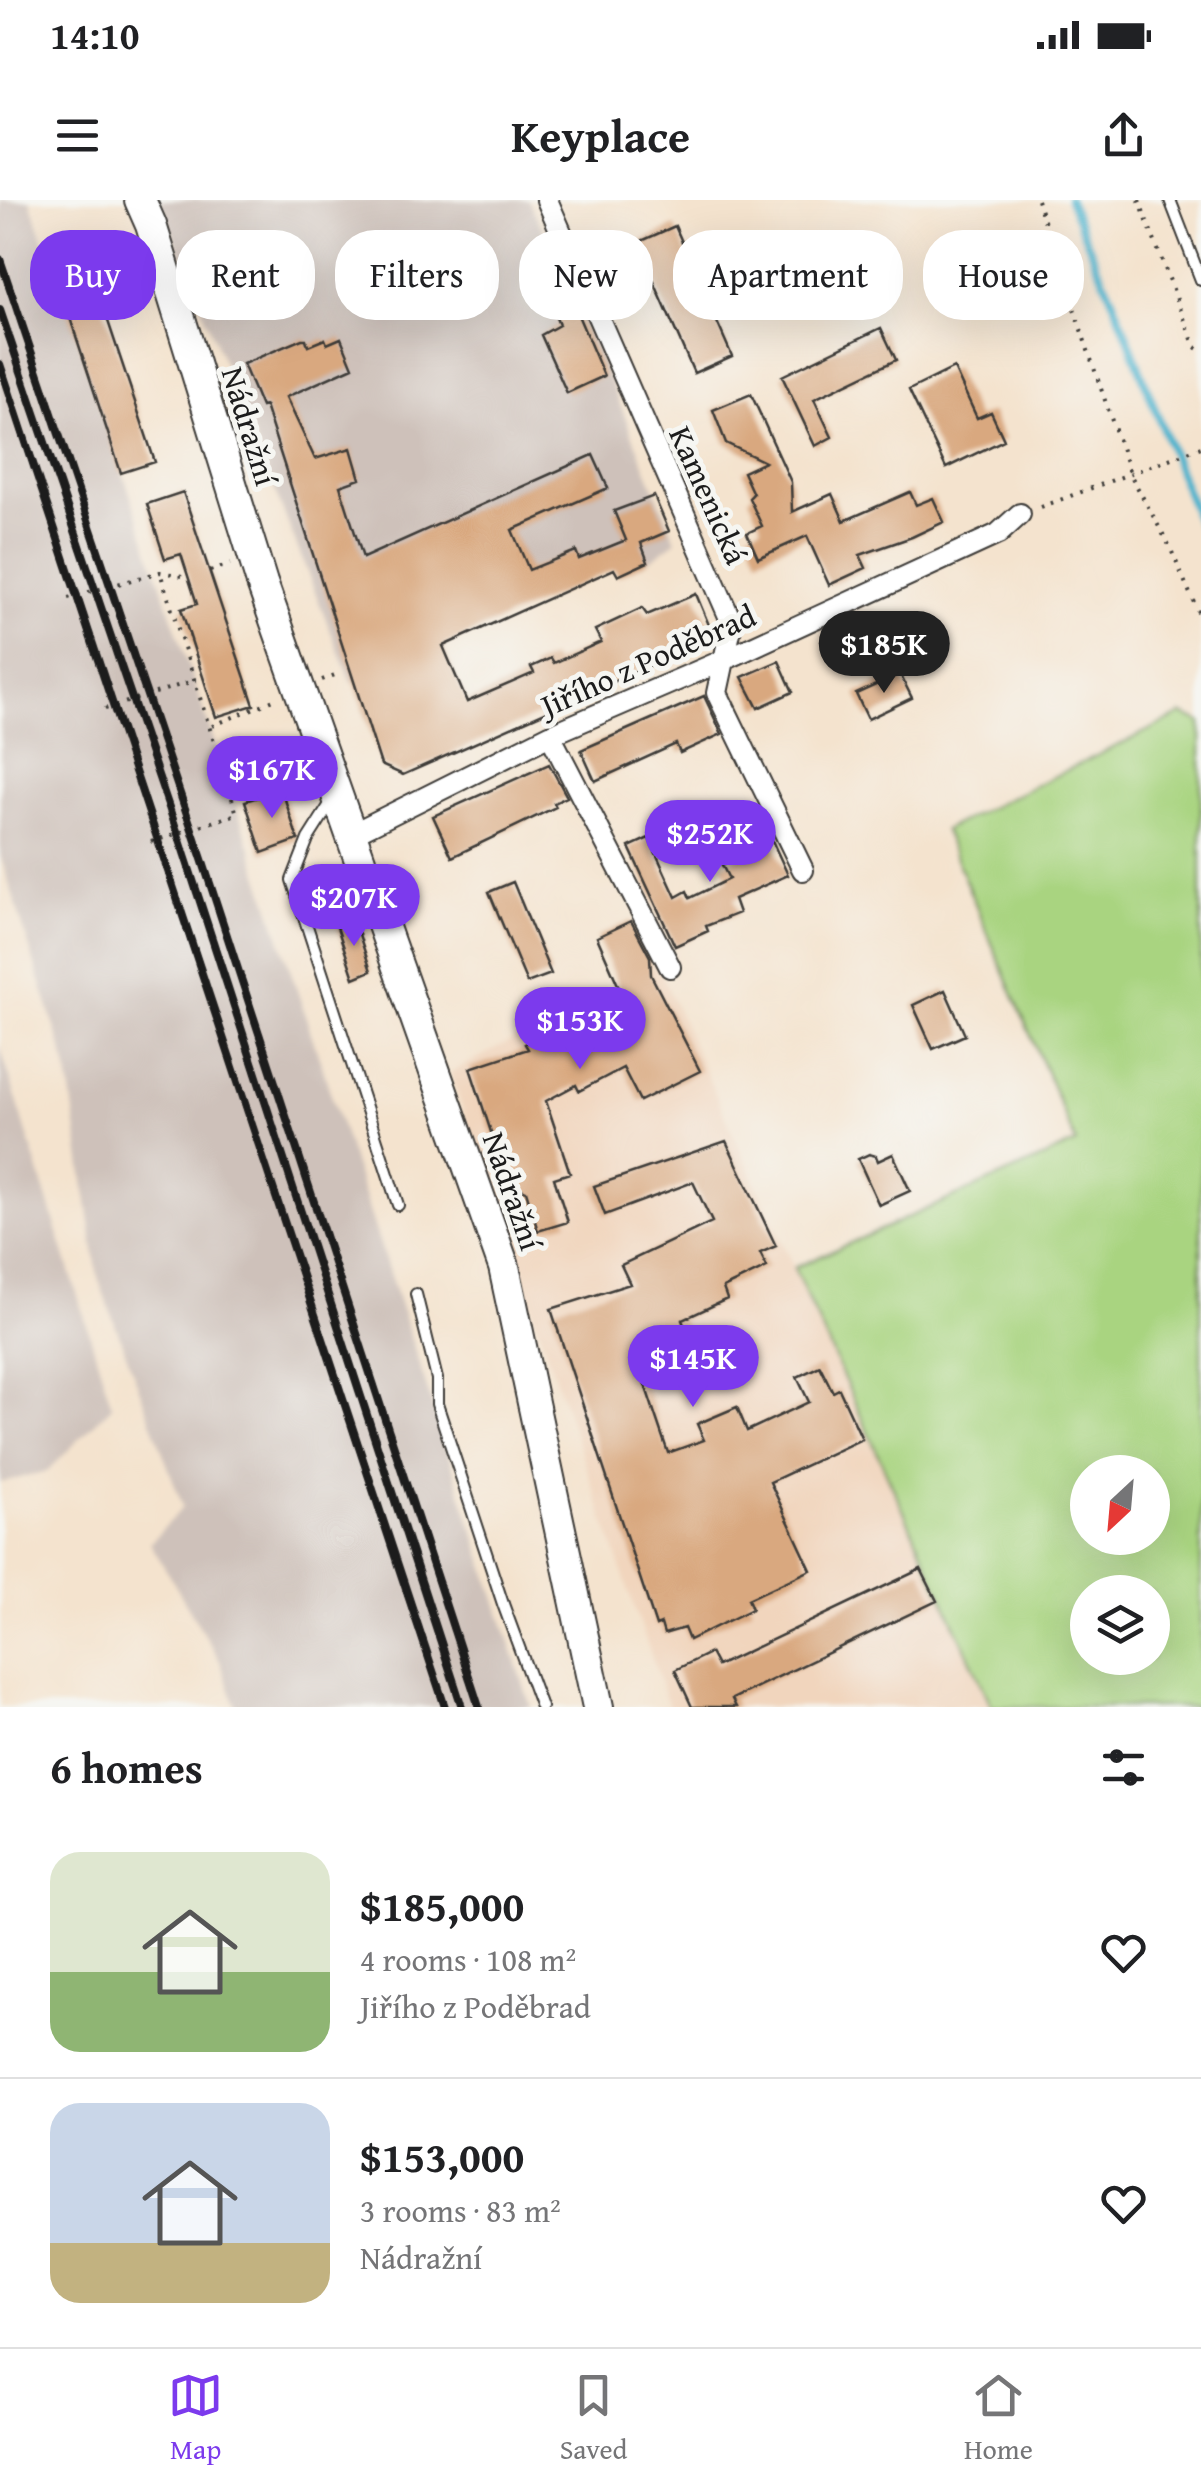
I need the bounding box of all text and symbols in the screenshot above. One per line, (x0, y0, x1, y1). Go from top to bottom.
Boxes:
text: 14:10 (50, 7, 140, 63)
text: Keyplace (511, 103, 690, 168)
icon: menu (50, 108, 105, 163)
icon: share (1096, 108, 1151, 163)
chip: Buy (30, 230, 156, 320)
chip: Rent (176, 230, 315, 320)
chip: Filters (335, 230, 499, 320)
chip: New (519, 230, 653, 320)
chip: Apartment (673, 230, 903, 320)
chip: House (923, 230, 1084, 320)
street label: Nádražní (210, 361, 291, 492)
street label: Kamenická (658, 418, 760, 572)
street label: Jiřího z Poděbrad (529, 592, 763, 730)
pin: $185K (814, 611, 954, 696)
text: $185K (841, 620, 927, 667)
pin: $167K (202, 736, 342, 821)
text: $167K (229, 745, 315, 792)
pin: $252K (640, 800, 780, 885)
text: $252K (667, 809, 753, 856)
pin: $207K (284, 864, 424, 949)
text: $207K (311, 873, 397, 920)
pin: $153K (510, 987, 650, 1072)
text: $153K (537, 996, 623, 1043)
street label: Nádražní (471, 1126, 555, 1257)
pin: $145K (623, 1325, 763, 1410)
text: $145K (650, 1334, 736, 1381)
north arrow (1070, 1455, 1170, 1555)
map controls (1070, 1455, 1170, 1675)
button: layers (1070, 1575, 1170, 1675)
text: 6 homes (50, 1737, 203, 1798)
icon: filters (1096, 1740, 1151, 1795)
text: $185,000 (360, 1875, 524, 1936)
icon: home (130, 1892, 250, 2012)
icon: heart (1096, 1925, 1151, 1980)
text: 4 rooms · 108 m² (360, 1936, 576, 1983)
text: Jiřího z Poděbrad (360, 1983, 591, 2030)
text: $153,000 (360, 2126, 524, 2187)
icon: home (130, 2143, 250, 2263)
icon: heart (1096, 2176, 1151, 2231)
text: 3 rooms · 83 m² (360, 2187, 561, 2234)
text: Nádražní (360, 2234, 482, 2281)
tab: Map (168, 2368, 223, 2469)
tab: Saved (560, 2368, 627, 2469)
tab: Home (964, 2368, 1033, 2469)

